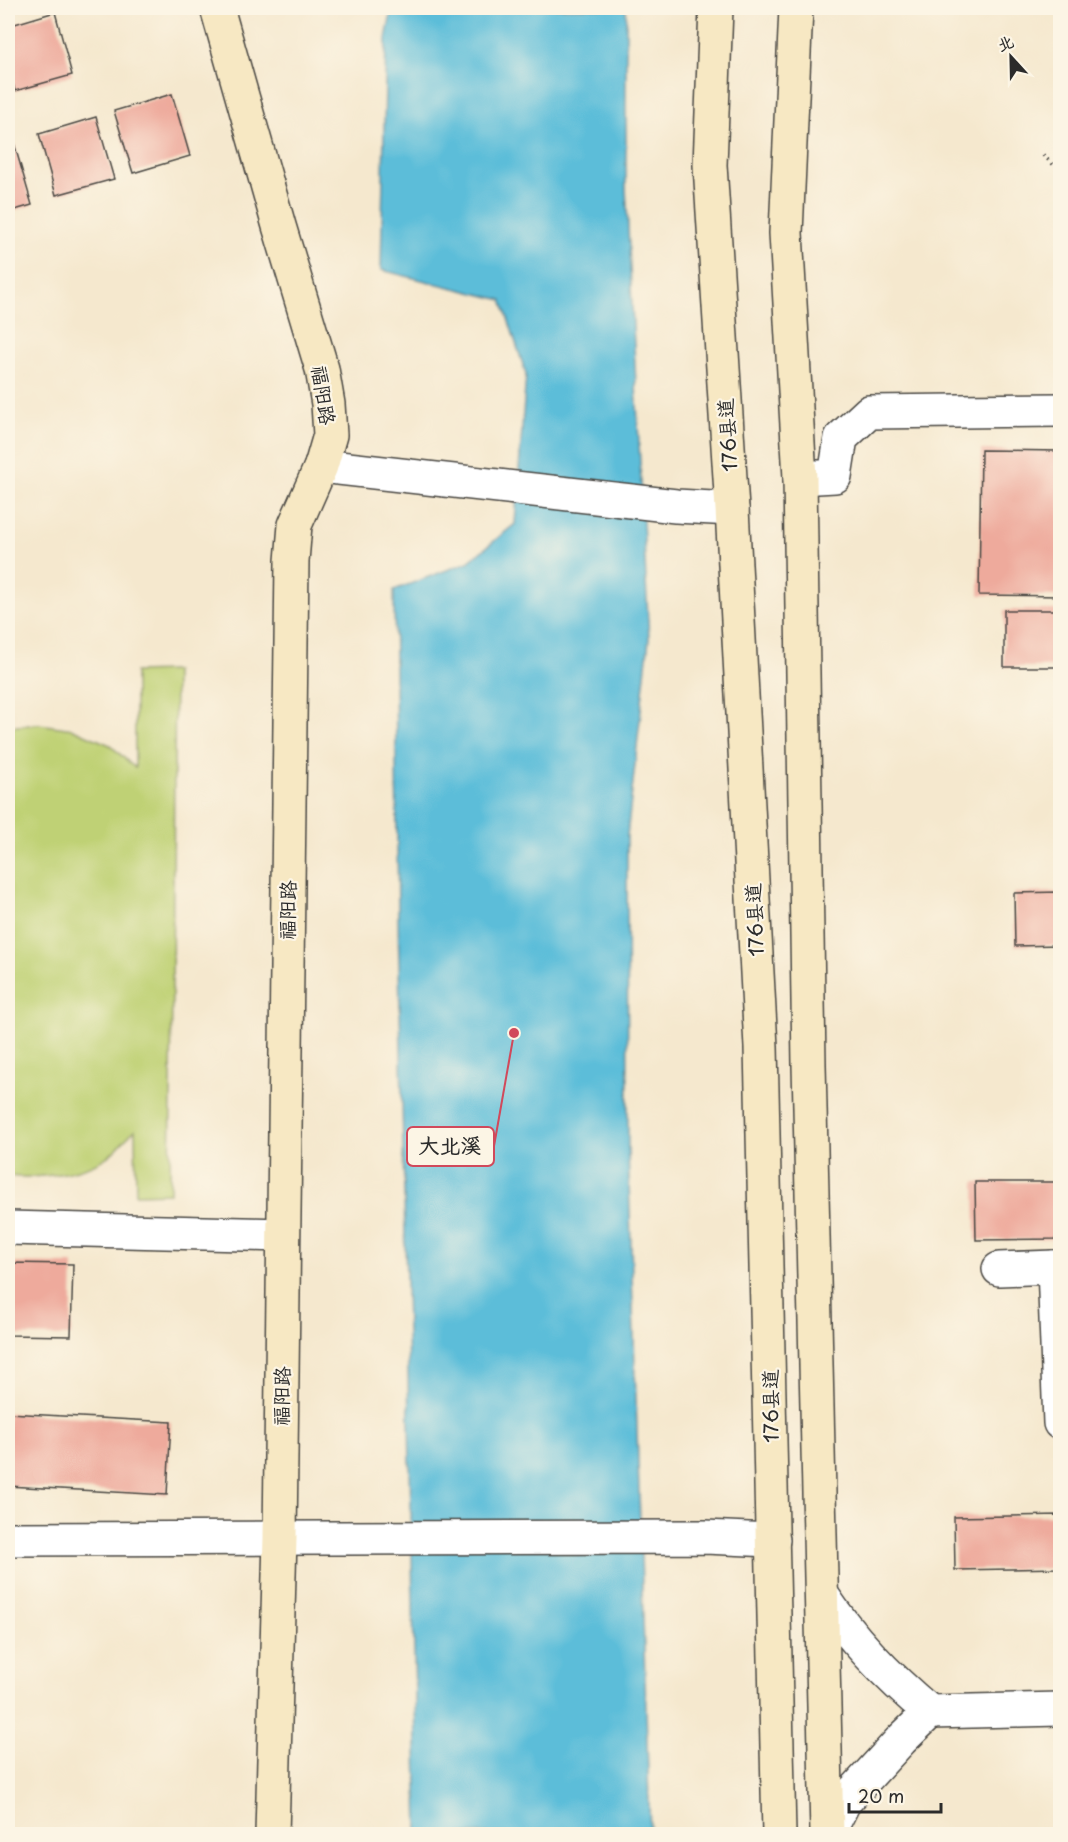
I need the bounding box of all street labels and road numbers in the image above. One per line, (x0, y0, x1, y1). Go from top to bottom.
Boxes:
street label: 福阳路 (304, 363, 344, 428)
street label: 176县道 (709, 397, 745, 473)
street label: 福阳路 (271, 879, 303, 940)
street label: 176县道 (737, 882, 771, 958)
street label: 福阳路 (265, 1365, 297, 1426)
street label: 176县道 (754, 1369, 786, 1443)

